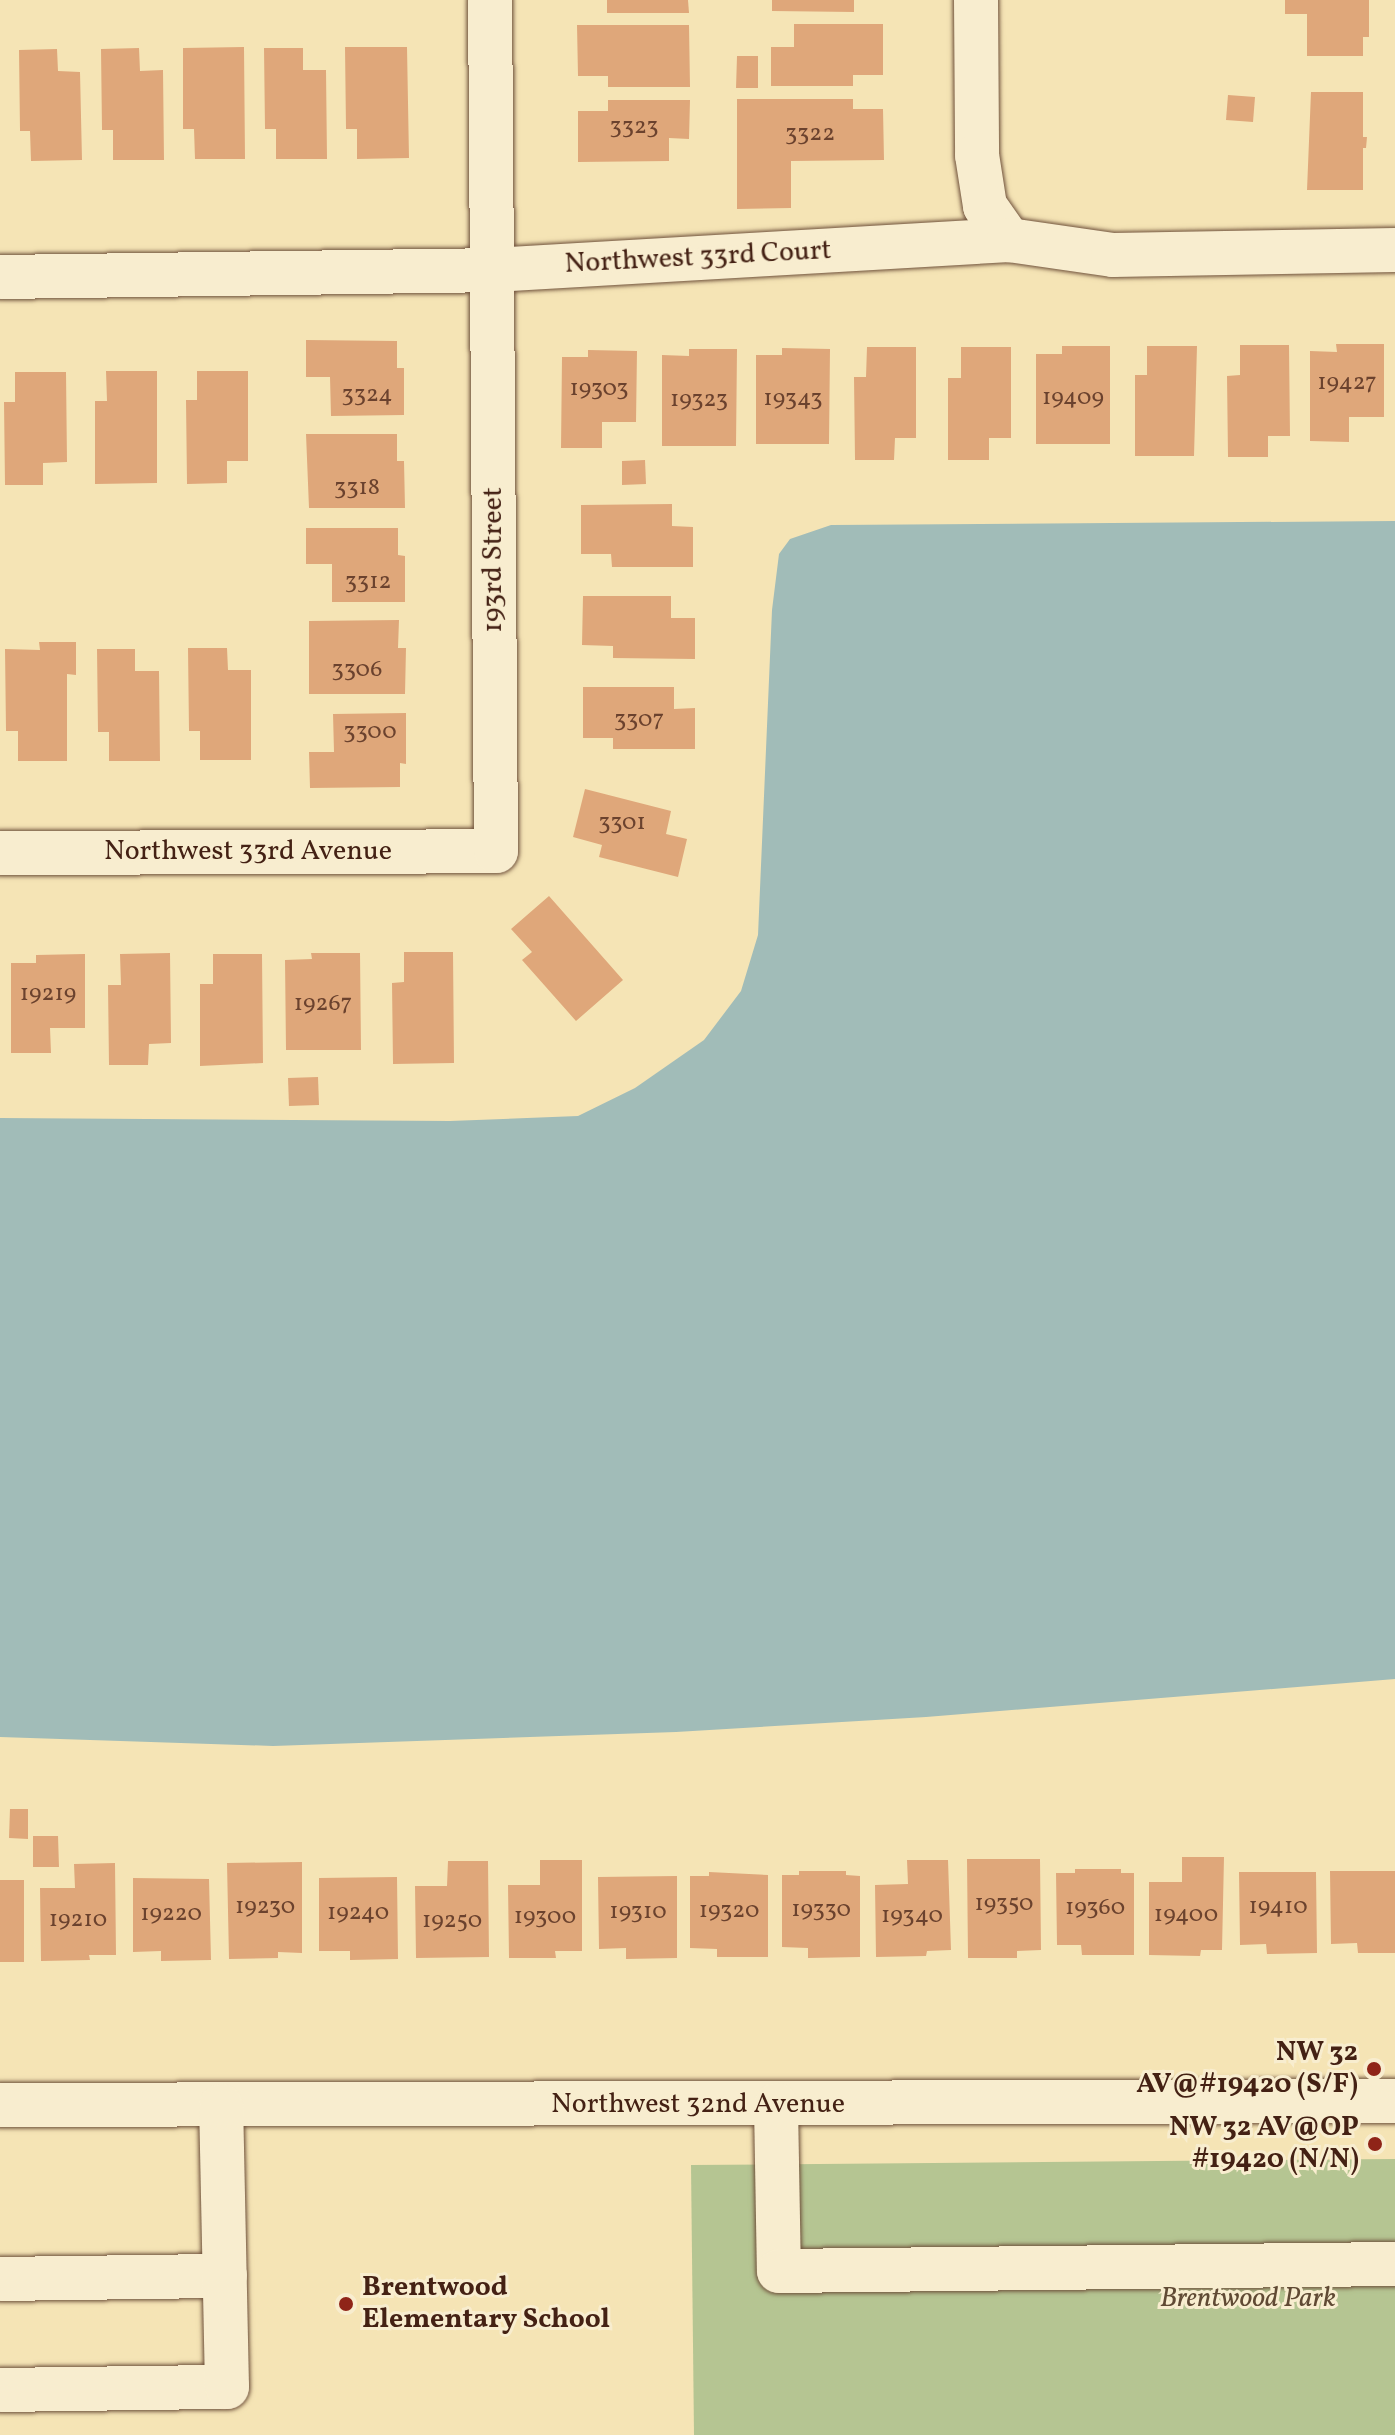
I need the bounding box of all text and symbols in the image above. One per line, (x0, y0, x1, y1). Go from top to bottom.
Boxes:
house number: 3323 (610, 114, 658, 142)
house number: 3322 (785, 121, 835, 149)
street label: Northwest 33rd Court (564, 234, 832, 282)
house number: 19427 (1317, 370, 1377, 398)
house number: 19303 (569, 376, 629, 404)
house number: 3324 (342, 382, 392, 410)
house number: 19409 (1042, 385, 1104, 413)
house number: 19343 (763, 386, 823, 414)
house number: 19323 (670, 387, 728, 415)
house number: 3318 (334, 475, 380, 503)
street label: 193rd Street (477, 487, 511, 633)
house number: 3312 (345, 569, 391, 597)
house number: 3306 (332, 657, 382, 685)
house number: 3307 (614, 707, 664, 735)
house number: 3300 (343, 719, 397, 747)
house number: 3301 (598, 810, 646, 838)
street label: Northwest 33rd Avenue (104, 835, 392, 869)
house number: 19219 (20, 981, 76, 1009)
house number: 19267 (294, 991, 352, 1019)
house number: 19350 (974, 1891, 1034, 1919)
house number: 19230 (235, 1894, 295, 1922)
house number: 19410 (1248, 1894, 1308, 1922)
house number: 19360 (1065, 1895, 1125, 1923)
house number: 19330 (791, 1897, 851, 1925)
house number: 19320 (699, 1898, 759, 1926)
house number: 19310 (609, 1899, 667, 1927)
house number: 19240 (327, 1900, 389, 1928)
house number: 19220 (140, 1901, 202, 1929)
house number: 19400 (1154, 1902, 1218, 1930)
house number: 19340 (881, 1903, 943, 1931)
house number: 19300 (514, 1904, 576, 1932)
house number: 19210 (49, 1907, 107, 1935)
house number: 19250 (422, 1908, 482, 1936)
place label: NW 32 AV@#19420 (S/F) (1136, 2036, 1358, 2102)
marker: NW 32 AV@#19420 (S/F) (1365, 2060, 1383, 2078)
street label: Northwest 32nd Avenue (551, 2088, 845, 2122)
place label: NW 32 AV@OP #19420 (N/N) (1169, 2111, 1359, 2177)
marker: NW 32 AV@OP #19420 (N/N) (1366, 2135, 1384, 2153)
place label: Brentwood Elementary School (362, 2271, 611, 2337)
park label: Brentwood Park (1160, 2282, 1336, 2316)
marker: Brentwood Elementary School (337, 2295, 355, 2313)

